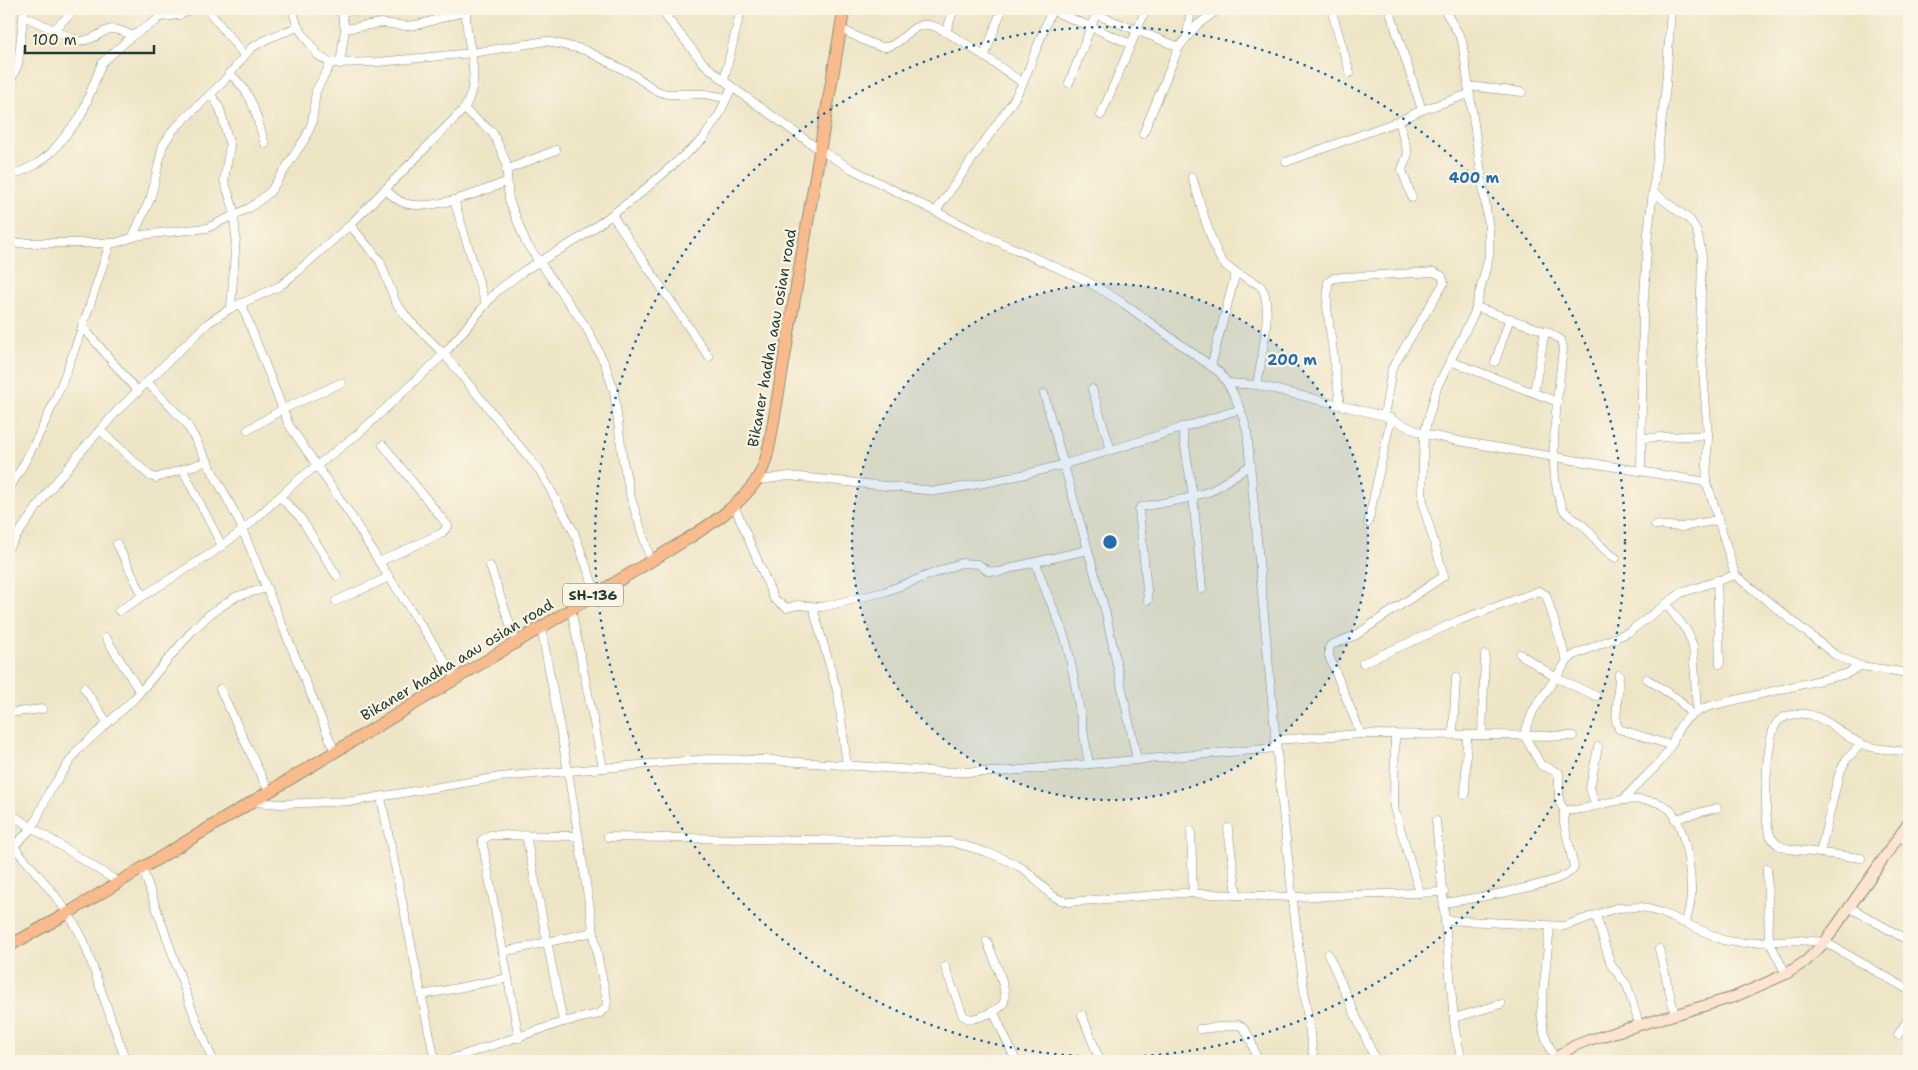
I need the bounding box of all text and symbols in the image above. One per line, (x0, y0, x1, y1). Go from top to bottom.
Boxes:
scale bar (25, 22, 154, 54)
text: 100 m (32, 30, 77, 50)
text: 400 m (1449, 168, 1499, 188)
street label: Bikaner hadha aau osian road (743, 227, 801, 449)
text: 200 m (1267, 350, 1317, 370)
centre of rings (1101, 533, 1119, 551)
road number: SH-136 (563, 584, 623, 606)
street label: Bikaner hadha aau osian road (357, 594, 557, 726)

